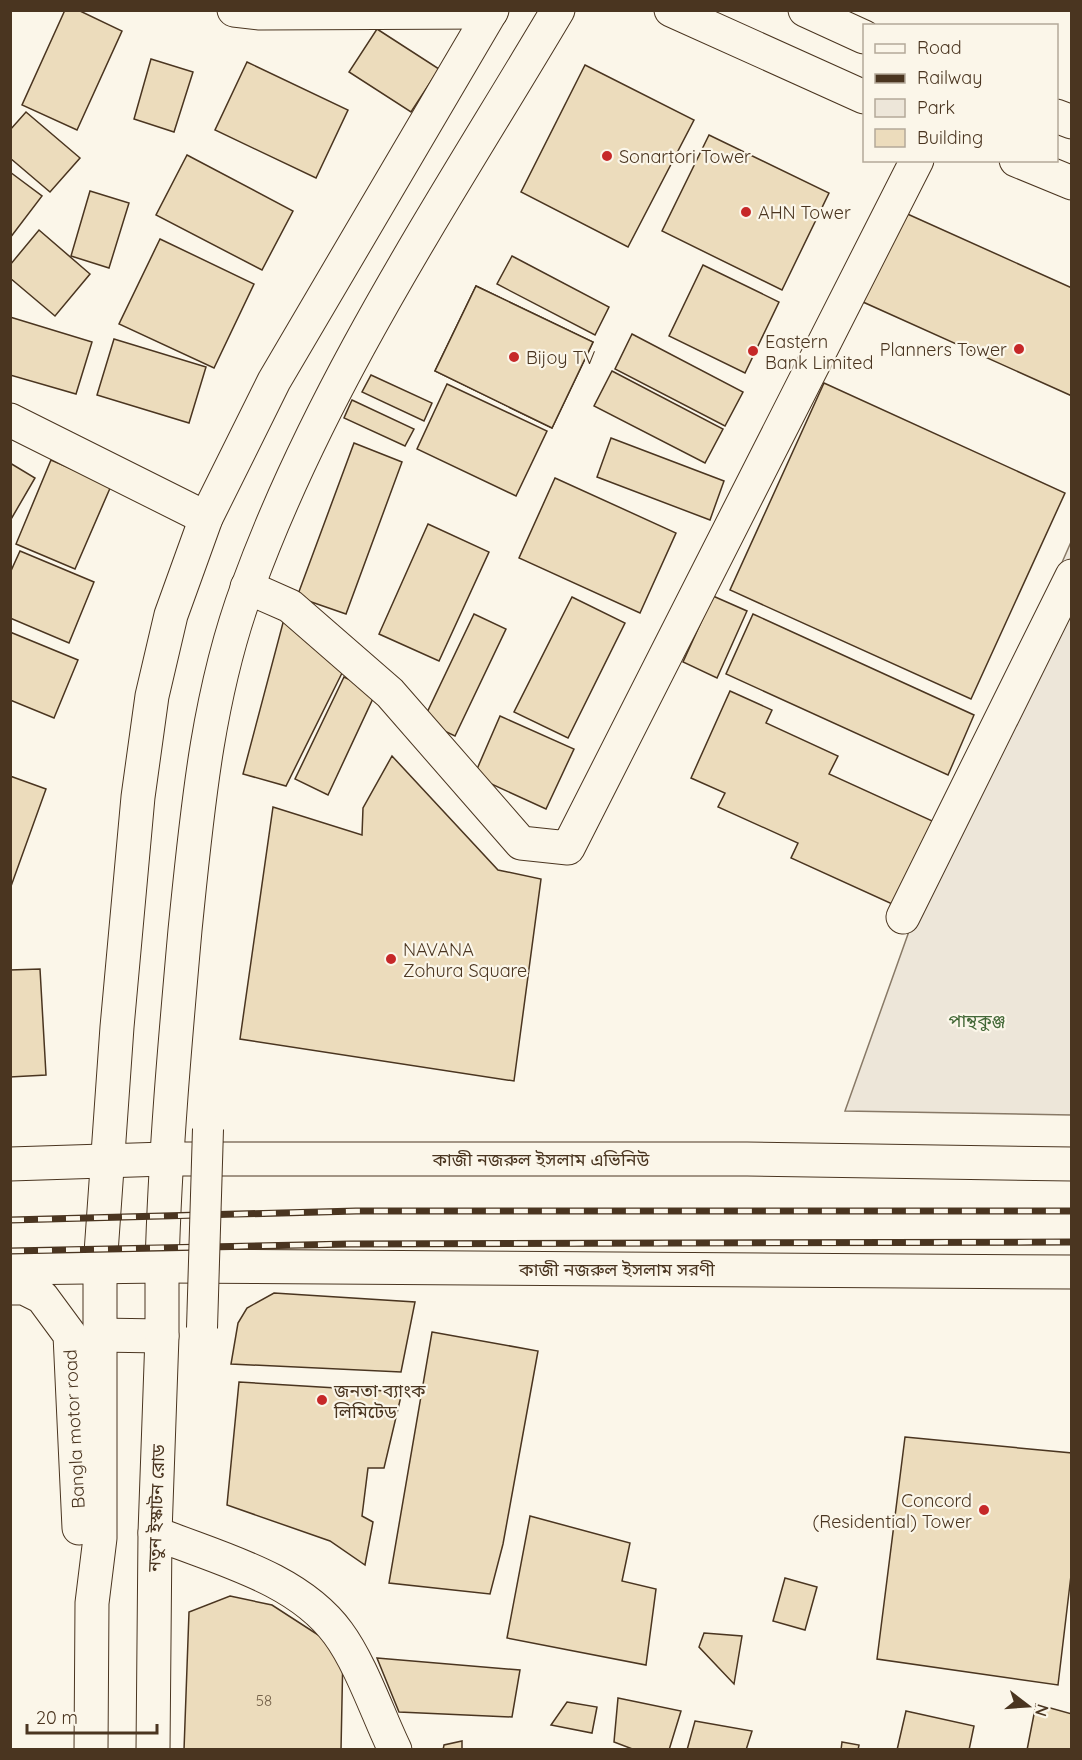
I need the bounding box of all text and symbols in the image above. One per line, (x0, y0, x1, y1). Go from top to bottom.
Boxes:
legend (863, 24, 1058, 162)
text: Road (917, 36, 962, 59)
text: Railway (917, 66, 983, 89)
text: Park (917, 96, 955, 119)
text: Building (917, 126, 983, 149)
place label: Sonartori Tower (619, 145, 751, 168)
marker: Sonartori Tower (600, 149, 614, 163)
place label: AHN Tower (758, 201, 851, 224)
marker: AHN Tower (739, 205, 753, 219)
place label: Eastern Bank Limited (765, 330, 873, 374)
place label: Planners Tower (880, 338, 1007, 361)
marker: Planners Tower (1012, 342, 1026, 356)
marker: Eastern Bank Limited (746, 344, 760, 358)
place label: Bijoy TV (526, 346, 595, 369)
marker: Bijoy TV (507, 350, 521, 364)
place label: NAVANA Zohura Square (403, 938, 527, 982)
marker: NAVANA Zohura Square (384, 952, 398, 966)
park label: পান্থকুঞ্জ (949, 1009, 1005, 1032)
street label: কাজী নজরুল ইসলাম এভিনিউ (432, 1148, 650, 1171)
street label: কাজী নজরুল ইসলাম সরণী (518, 1258, 715, 1281)
street label: Bangla motor road (58, 1349, 90, 1509)
place label: জনতা ব্যাংক লিমিটেড (333, 1379, 426, 1423)
marker: জনতা ব্যাংক লিমিটেড (315, 1393, 329, 1407)
street label: নতুন ইস্কাটন রোড (142, 1444, 170, 1573)
place label: Concord (Residential) Tower (812, 1489, 972, 1533)
marker: Concord (Residential) Tower (977, 1503, 991, 1517)
north arrow (998, 1676, 1058, 1736)
house number: 58 (256, 1691, 272, 1710)
scale bar (27, 1697, 158, 1735)
text: N (1031, 1702, 1054, 1719)
text: 20 m (36, 1706, 78, 1729)

